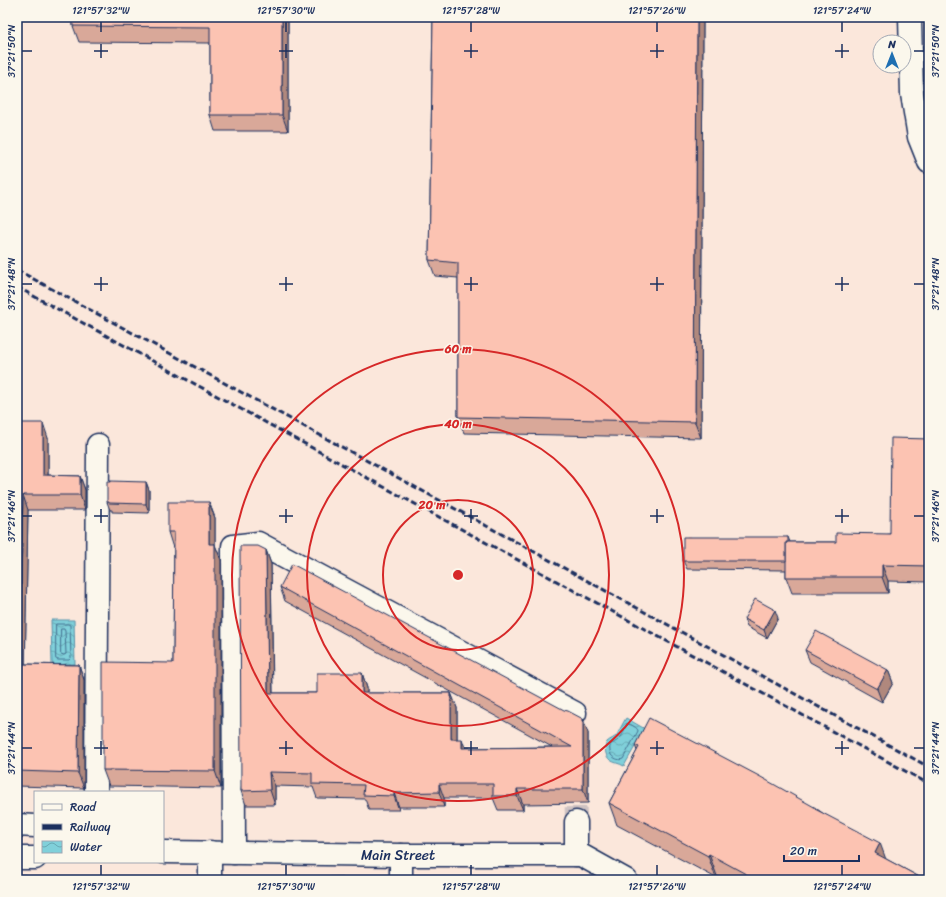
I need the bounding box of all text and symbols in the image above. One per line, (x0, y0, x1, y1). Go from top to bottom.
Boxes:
text: 121°57'32"W (72, 2, 130, 20)
text: 121°57'30"W (257, 2, 315, 20)
text: 121°57'28"W (442, 2, 500, 20)
text: 121°57'26"W (628, 2, 686, 20)
text: 121°57'24"W (813, 2, 871, 20)
text: 37°21'50"N (3, 25, 21, 77)
text: 37°21'50"N (927, 25, 945, 77)
north arrow (872, 34, 912, 74)
text: N (887, 35, 896, 54)
text: 37°21'48"N (3, 258, 21, 310)
text: 37°21'48"N (927, 258, 945, 310)
text: 60 m (444, 338, 472, 360)
text: 40 m (443, 413, 472, 435)
text: 37°21'46"N (3, 490, 21, 542)
text: 37°21'46"N (927, 490, 945, 542)
text: 20 m (418, 494, 446, 516)
centre of rings (451, 568, 465, 582)
text: 37°21'44"N (3, 722, 21, 774)
text: 37°21'44"N (927, 722, 945, 774)
legend (34, 791, 164, 863)
text: Road (70, 796, 97, 818)
text: Railway (70, 816, 111, 838)
text: Water (70, 836, 103, 858)
scale bar (784, 837, 859, 863)
text: 20 m (790, 840, 817, 862)
street label: Main Street (361, 843, 435, 868)
text: 121°57'32"W (72, 878, 130, 896)
text: 121°57'30"W (257, 878, 315, 896)
text: 121°57'28"W (442, 878, 500, 896)
text: 121°57'26"W (628, 878, 686, 896)
text: 121°57'24"W (813, 878, 871, 896)

